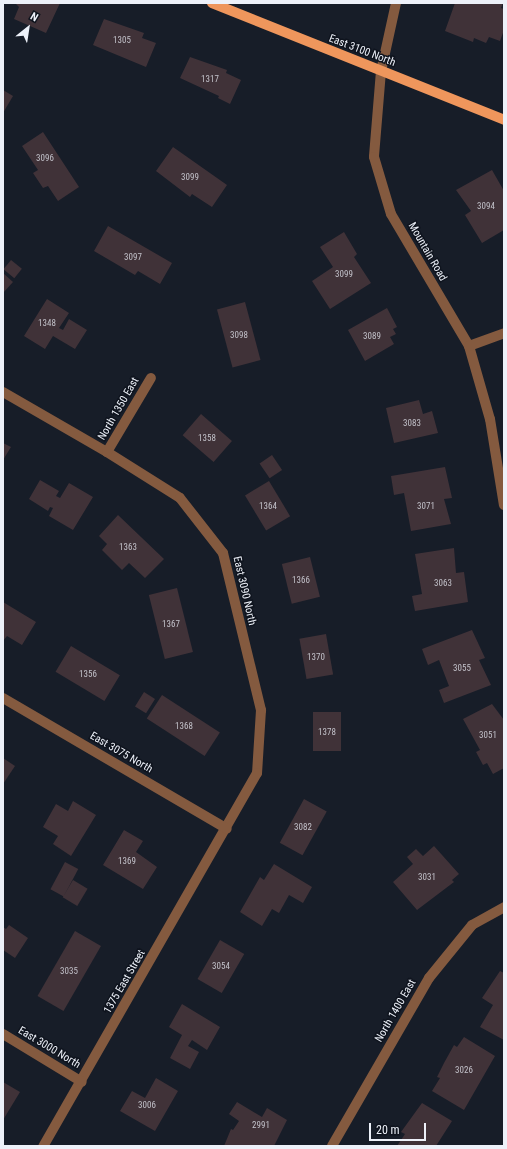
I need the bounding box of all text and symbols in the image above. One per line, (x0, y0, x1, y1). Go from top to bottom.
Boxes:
north arrow (8, 8, 48, 48)
text: N (28, 10, 40, 24)
street label: East 3100 North (327, 32, 397, 70)
house number: 1305 (113, 35, 131, 45)
house number: 1317 (201, 74, 219, 84)
house number: 3096 (36, 153, 54, 163)
house number: 3099 (181, 172, 199, 182)
house number: 3094 (477, 201, 495, 211)
street label: Mountain Road (405, 220, 449, 284)
house number: 3097 (124, 252, 142, 262)
house number: 3099 (335, 269, 353, 279)
house number: 1348 (38, 318, 56, 328)
house number: 3098 (230, 330, 248, 340)
house number: 3089 (363, 331, 381, 341)
street label: North 1350 East (96, 375, 142, 443)
house number: 3083 (403, 418, 421, 428)
house number: 1358 (198, 433, 216, 443)
house number: 1364 (259, 501, 277, 511)
house number: 3071 (417, 501, 435, 511)
house number: 1363 (119, 542, 137, 552)
street label: East 3090 North (230, 555, 258, 627)
house number: 1366 (292, 575, 310, 585)
house number: 3063 (434, 578, 452, 588)
house number: 1367 (162, 619, 180, 629)
house number: 1370 (307, 652, 325, 662)
house number: 3055 (453, 663, 471, 673)
house number: 1356 (79, 669, 97, 679)
house number: 1368 (175, 721, 193, 731)
house number: 1378 (318, 727, 336, 737)
street label: East 3075 North (87, 730, 155, 776)
house number: 3051 (479, 730, 497, 740)
house number: 3082 (294, 822, 312, 832)
house number: 1369 (118, 856, 136, 866)
house number: 3031 (418, 872, 436, 882)
street label: 1375 East Street (101, 948, 149, 1016)
house number: 3054 (212, 961, 230, 971)
house number: 3035 (60, 966, 78, 976)
street label: North 1400 East (373, 977, 419, 1045)
street label: East 3000 North (15, 1024, 83, 1072)
house number: 3026 (455, 1065, 473, 1075)
house number: 3006 (138, 1100, 156, 1110)
scale bar (371, 1115, 428, 1141)
house number: 2991 (252, 1120, 270, 1130)
text: 20 m (376, 1123, 400, 1137)

